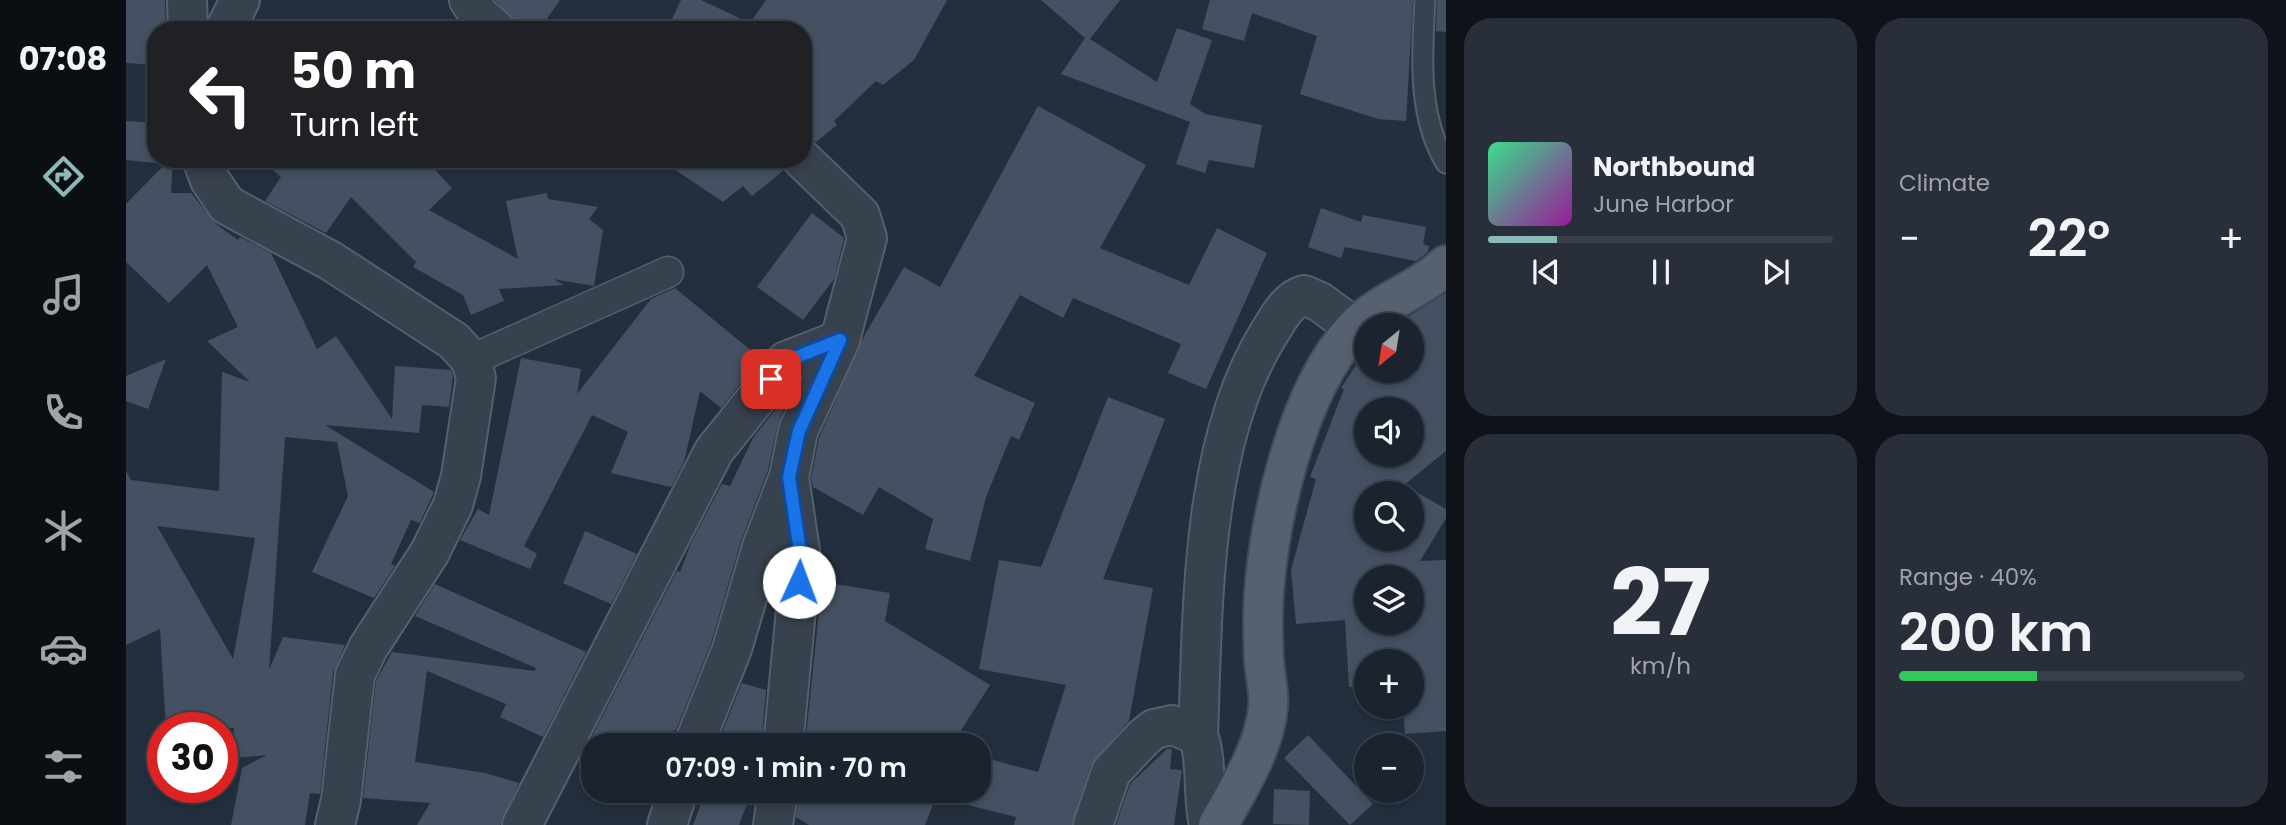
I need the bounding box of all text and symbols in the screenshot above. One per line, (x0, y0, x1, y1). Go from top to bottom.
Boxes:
text: 07:08 (19, 36, 107, 81)
text: 50 m (290, 37, 416, 105)
icon: left (175, 49, 266, 140)
text: Turn left (290, 102, 419, 147)
text: Northbound (1593, 149, 1755, 185)
icon: directions (39, 152, 88, 201)
text: Climate (1899, 167, 1990, 199)
text: June Harbor (1593, 188, 1734, 220)
text: 22° (2028, 202, 2110, 275)
text: − (1899, 212, 1920, 265)
text: + (2218, 212, 2244, 265)
icon: previous (1527, 253, 1565, 291)
icon: pause (1642, 253, 1680, 291)
icon: next (1757, 253, 1795, 291)
icon: music (39, 270, 88, 319)
north arrow (1354, 313, 1424, 383)
map controls (1354, 313, 1424, 803)
pin (741, 349, 801, 409)
icon: arrive (752, 360, 790, 398)
icon: phone (39, 388, 88, 437)
button: sound (1354, 397, 1424, 467)
button: search (1354, 481, 1424, 551)
icon: climate (39, 506, 88, 555)
text: 27 (1610, 539, 1711, 667)
position arrow (762, 545, 836, 619)
text: Range · 40% (1899, 561, 2037, 593)
button: layers (1354, 565, 1424, 635)
text: 200 km (1899, 596, 2093, 669)
icon: car (39, 624, 88, 673)
button: + (1354, 649, 1424, 719)
text: km/h (1630, 650, 1691, 682)
speed limit sign: 30 (147, 712, 238, 803)
button: − (1354, 733, 1424, 803)
icon: filters (39, 742, 88, 791)
text: 07:09 · 1 min · 70 m (665, 750, 907, 786)

